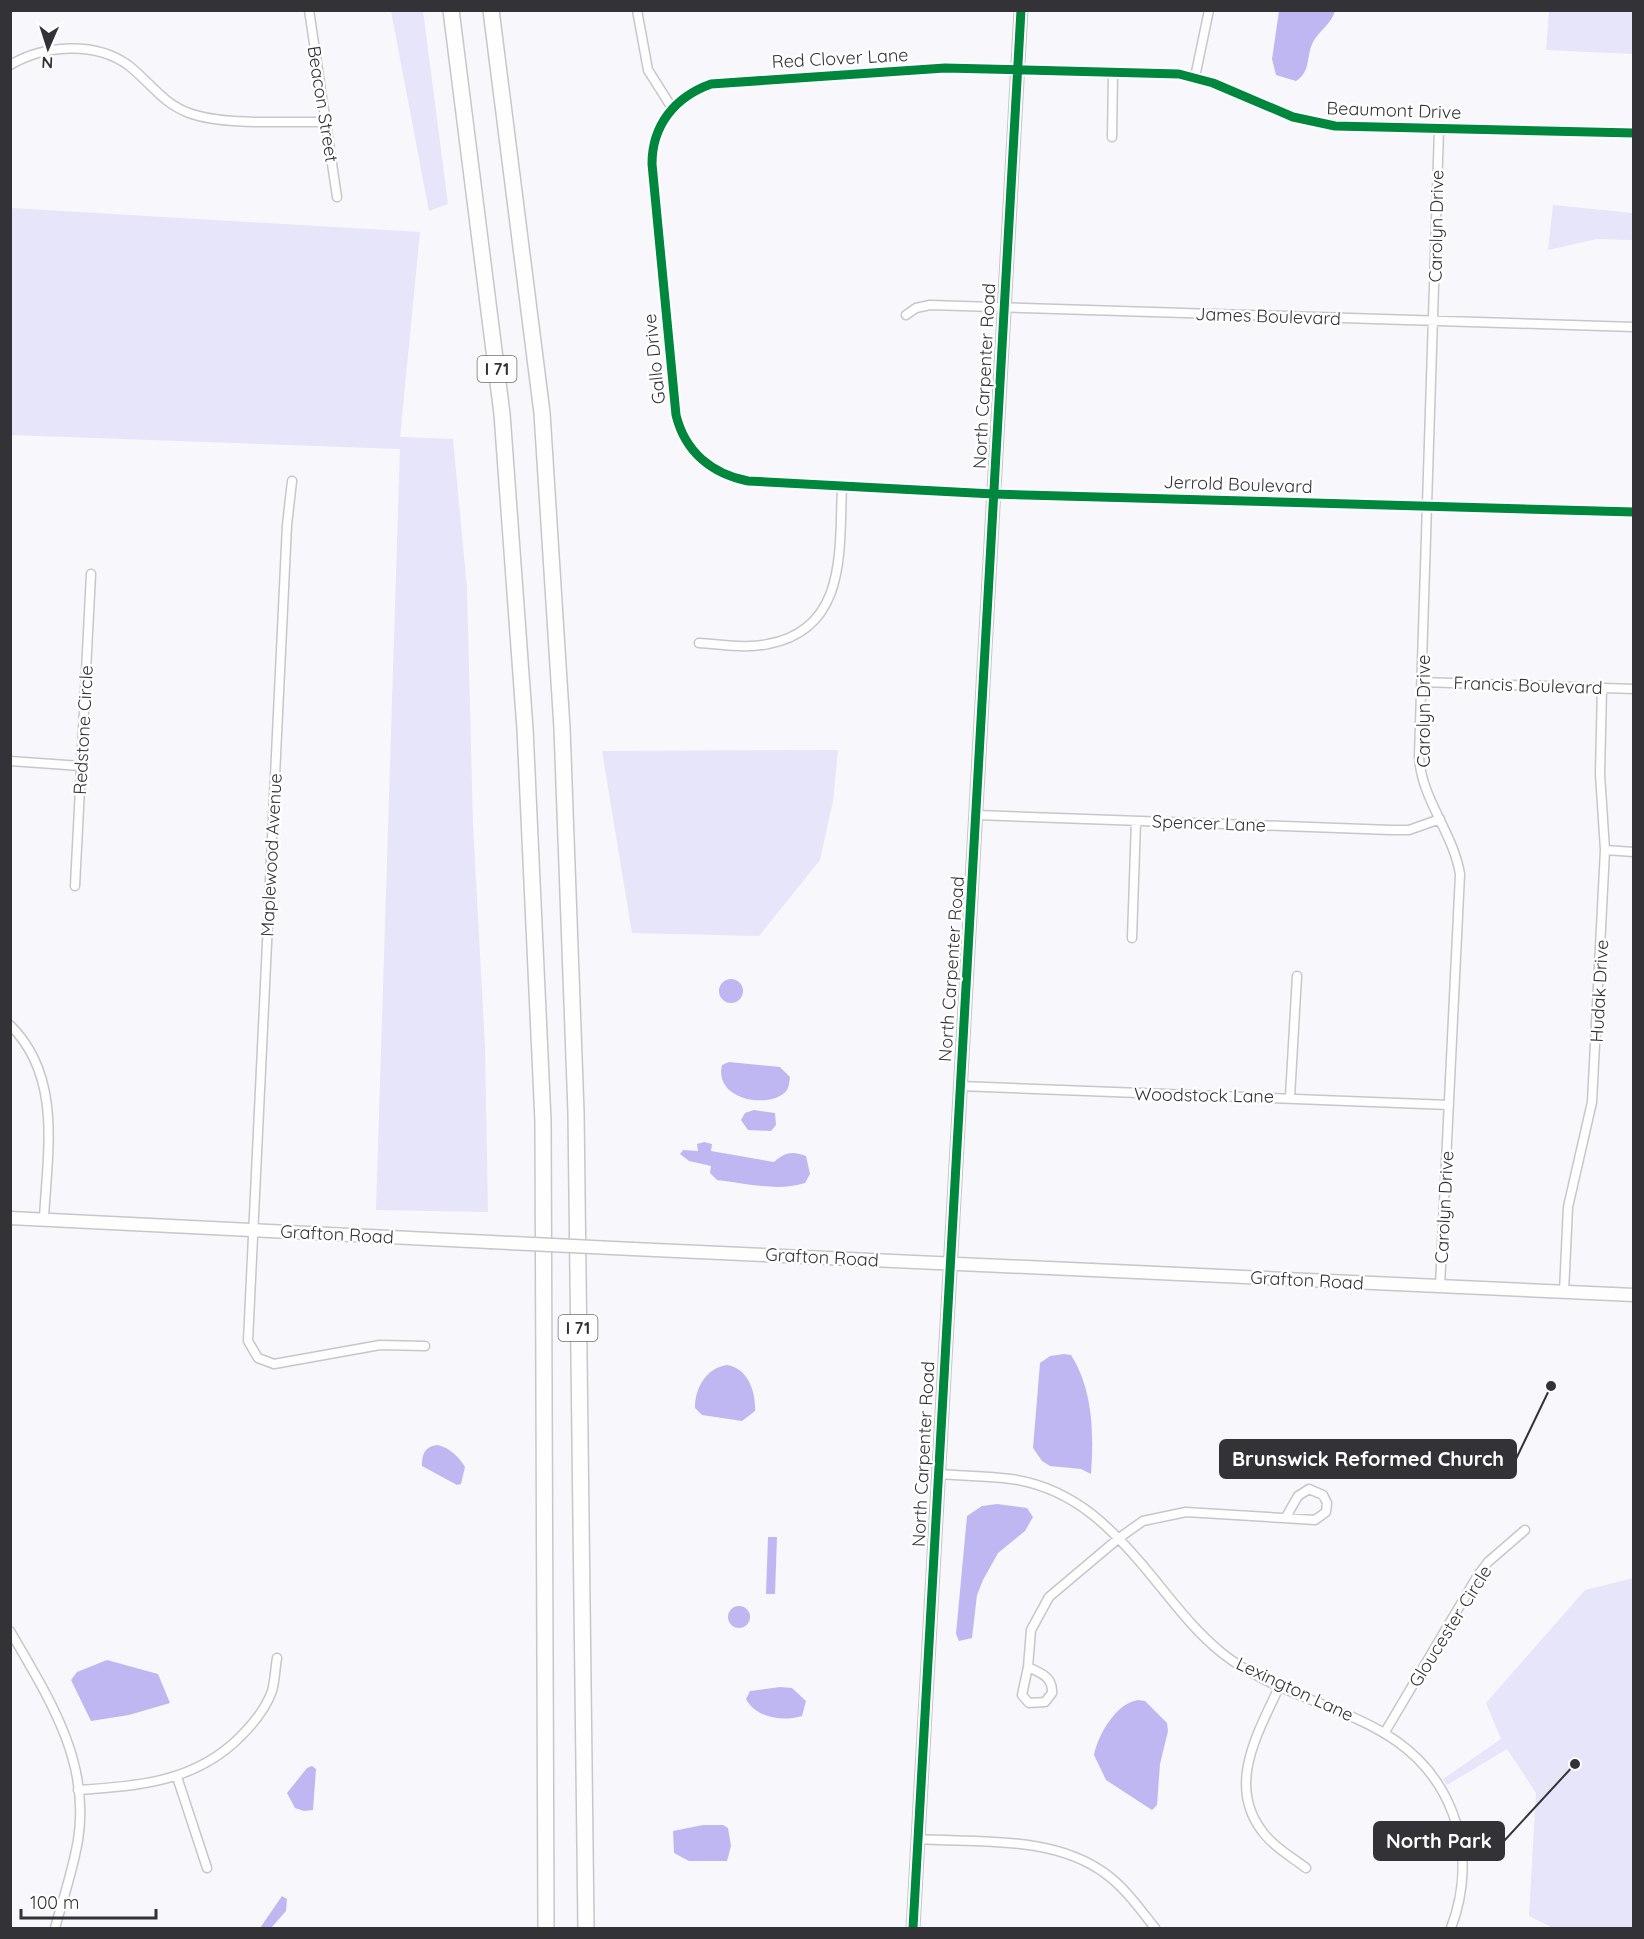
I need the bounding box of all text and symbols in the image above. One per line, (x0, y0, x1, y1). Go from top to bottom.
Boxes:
north arrow (18, 18, 78, 78)
street label: Red Clover Lane (771, 43, 909, 73)
street label: Beacon Street (302, 44, 344, 164)
text: N (41, 53, 54, 73)
street label: Beaumont Drive (1326, 96, 1462, 124)
street label: Carolyn Drive (1424, 169, 1448, 283)
street label: North Carpenter Road (968, 283, 1000, 469)
street label: James Boulevard (1195, 302, 1341, 330)
street label: Gallo Drive (638, 313, 670, 405)
road number: I 71 (478, 356, 516, 382)
street label: Jerrold Boulevard (1163, 470, 1313, 498)
street label: Carolyn Drive (1412, 655, 1435, 767)
street label: Redstone Circle (68, 665, 98, 795)
street label: Francis Boulevard (1453, 671, 1603, 699)
street label: Maplewood Avenue (255, 773, 287, 937)
street label: Spencer Lane (1152, 810, 1266, 836)
street label: North Carpenter Road (933, 875, 969, 1063)
street label: Hudak Drive (1585, 939, 1613, 1043)
street label: Woodstock Lane (1134, 1082, 1274, 1108)
street label: Carolyn Drive (1430, 1150, 1458, 1264)
street label: Grafton Road (280, 1220, 394, 1248)
street label: Grafton Road (765, 1243, 879, 1271)
street label: Grafton Road (1250, 1266, 1364, 1294)
road number: I 71 (558, 1315, 598, 1341)
street label: North Carpenter Road (907, 1361, 939, 1547)
callout: Brunswick Reformed Church (1220, 1440, 1516, 1478)
text: Brunswick Reformed Church (1232, 1446, 1504, 1471)
street label: Gloucester Circle (1403, 1561, 1497, 1691)
street label: Lexington Lane (1233, 1652, 1357, 1726)
callout: North Park (1374, 1822, 1504, 1860)
text: North Park (1386, 1828, 1492, 1853)
scale bar (21, 1882, 156, 1920)
text: 100 m (30, 1891, 79, 1914)

